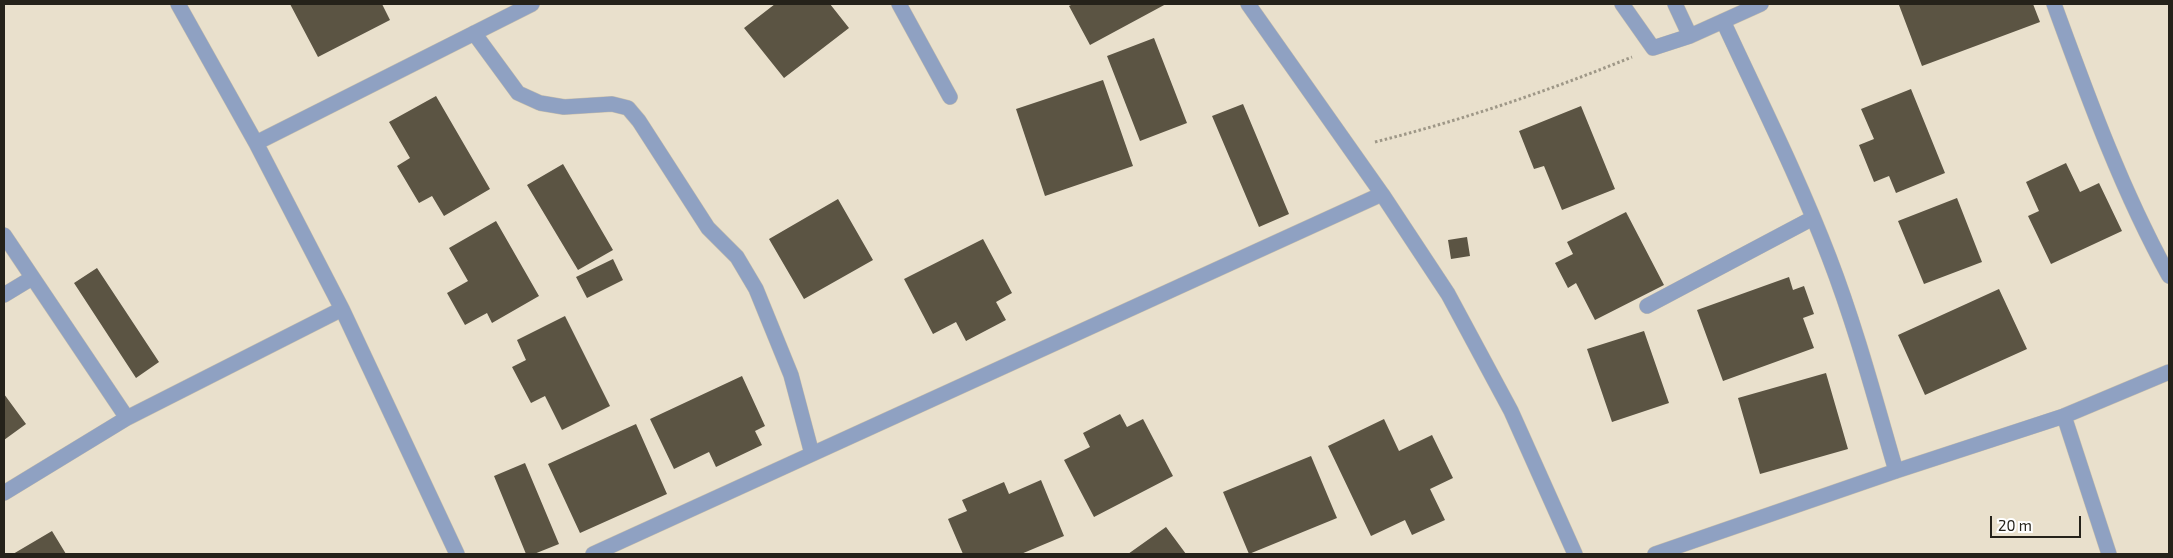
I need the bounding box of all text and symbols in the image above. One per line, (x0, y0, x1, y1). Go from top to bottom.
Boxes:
scale bar (1993, 506, 2084, 538)
text: 20 m (1998, 516, 2032, 534)

